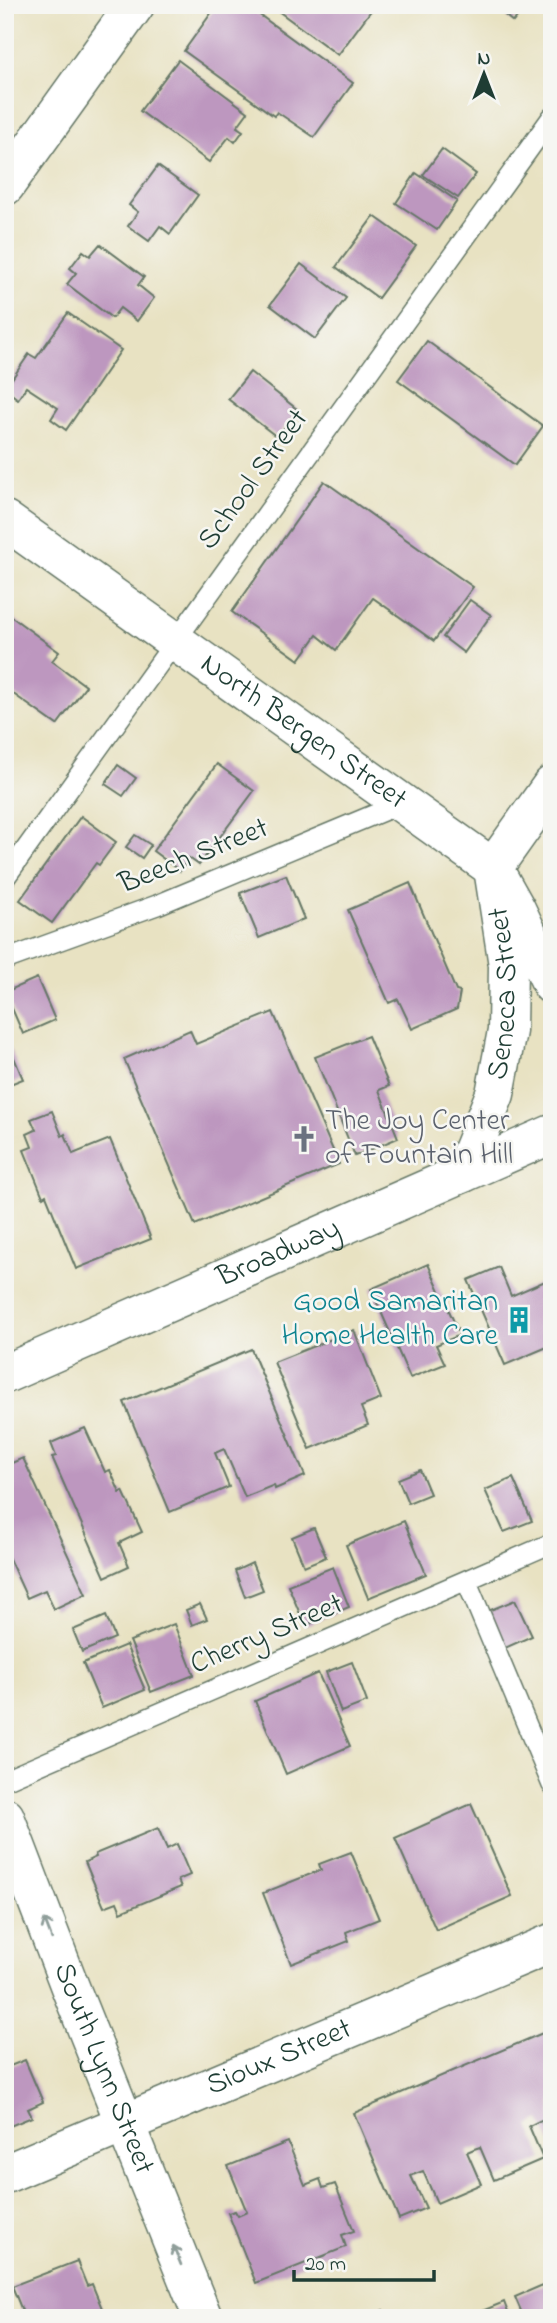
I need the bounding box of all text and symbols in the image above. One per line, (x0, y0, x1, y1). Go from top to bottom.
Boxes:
north arrow (448, 38, 518, 108)
text: N (478, 46, 491, 73)
street label: School Street (188, 400, 320, 560)
street label: North Bergen Street (191, 643, 415, 822)
street label: Beech Street (112, 807, 275, 907)
street label: Seneca Street (476, 904, 530, 1083)
place label: The Joy Center of Fountain Hill (325, 1100, 513, 1178)
church icon: The Joy Center of Fountain Hill (289, 1124, 319, 1154)
street label: Broadway (209, 1207, 348, 1301)
place label: Good Samaritan Home Health Care (281, 1281, 499, 1359)
building icon: Good Samaritan Home Health Care (504, 1305, 534, 1335)
street label: Cherry Street (184, 1583, 350, 1687)
one-way arrow (40, 1919, 53, 1941)
street label: South Lynn Street (41, 1957, 165, 2181)
street label: Sioux Street (200, 2008, 359, 2108)
scale bar (294, 2239, 434, 2283)
one-way arrow (170, 2244, 183, 2266)
text: 20 m (305, 2250, 346, 2280)

